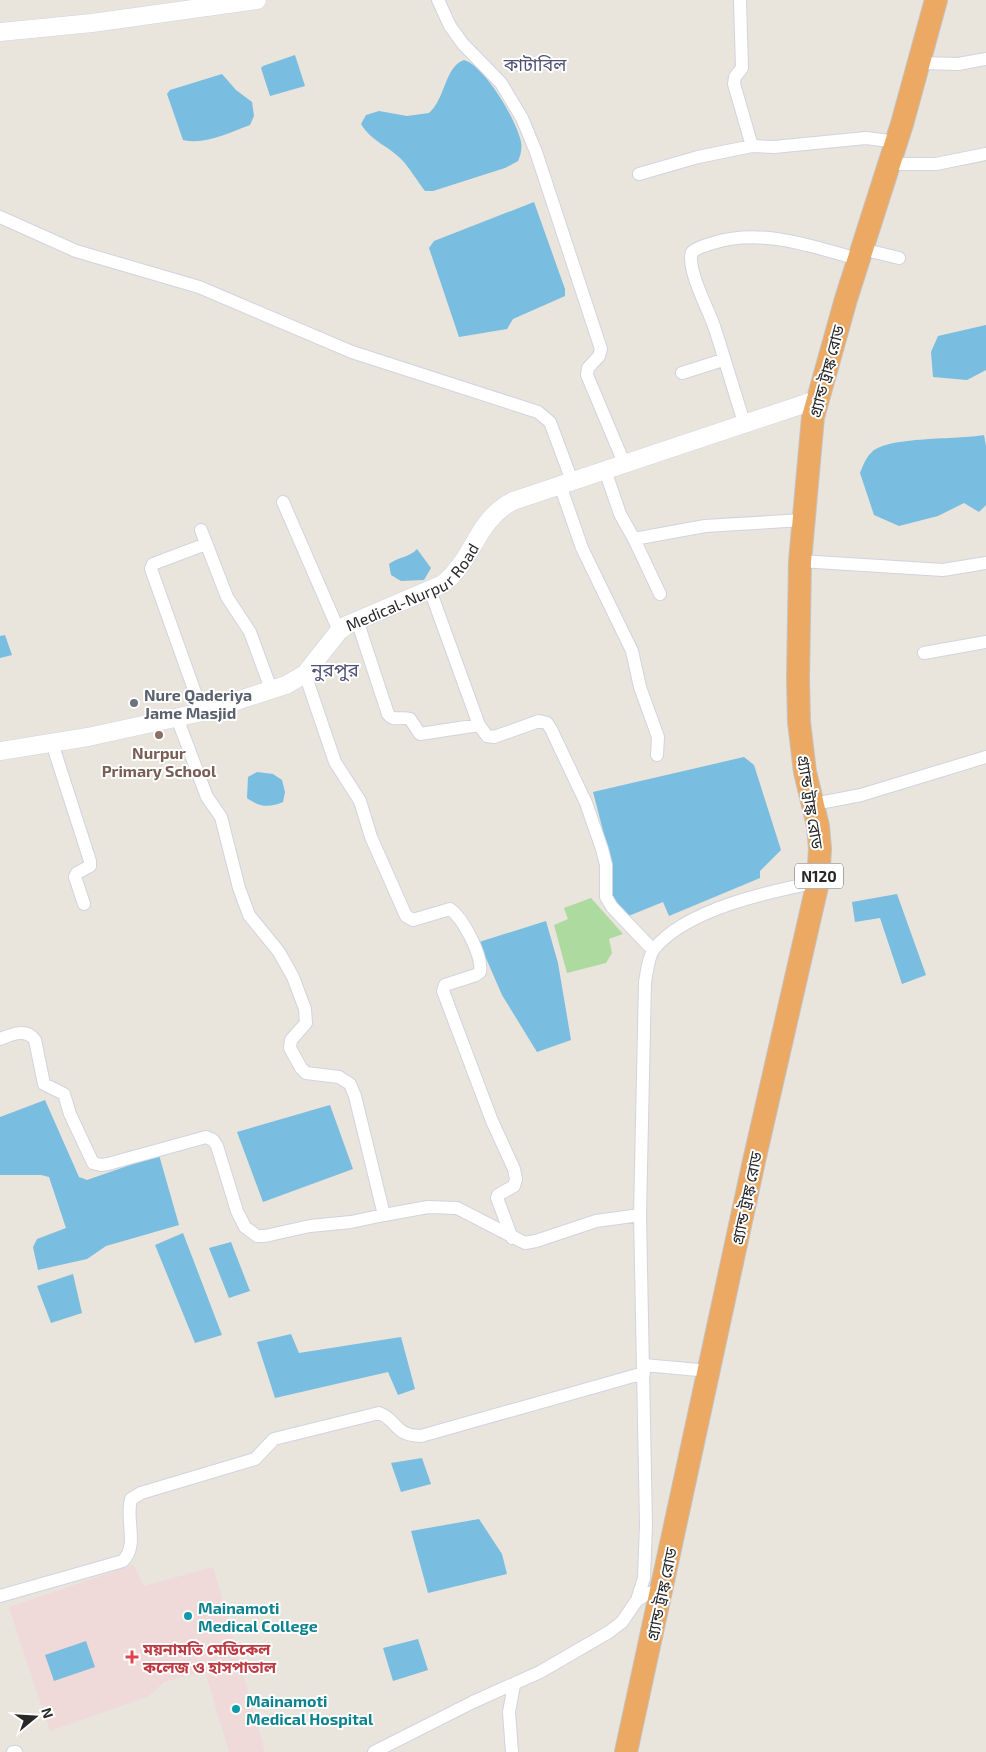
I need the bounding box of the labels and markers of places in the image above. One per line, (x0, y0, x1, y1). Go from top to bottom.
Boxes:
place label: Nure Qaderiya Jame Masjid (144, 685, 252, 722)
marker: Nure Qaderiya Jame Masjid (128, 697, 140, 709)
marker: Nurpur Primary School (153, 729, 165, 741)
place label: Nurpur Primary School (102, 743, 217, 781)
place label: Mainamoti Medical College (198, 1598, 318, 1635)
marker: Mainamoti Medical College (182, 1610, 194, 1622)
place label: ময়নামতি মেডিকেল কলেজ ও হাসপাতাল (142, 1639, 277, 1676)
marker: ময়নামতি মেডিকেল কলেজ ও হাসপাতাল (125, 1650, 139, 1664)
place label: Mainamoti Medical Hospital (246, 1691, 374, 1728)
marker: Mainamoti Medical Hospital (230, 1703, 242, 1715)

